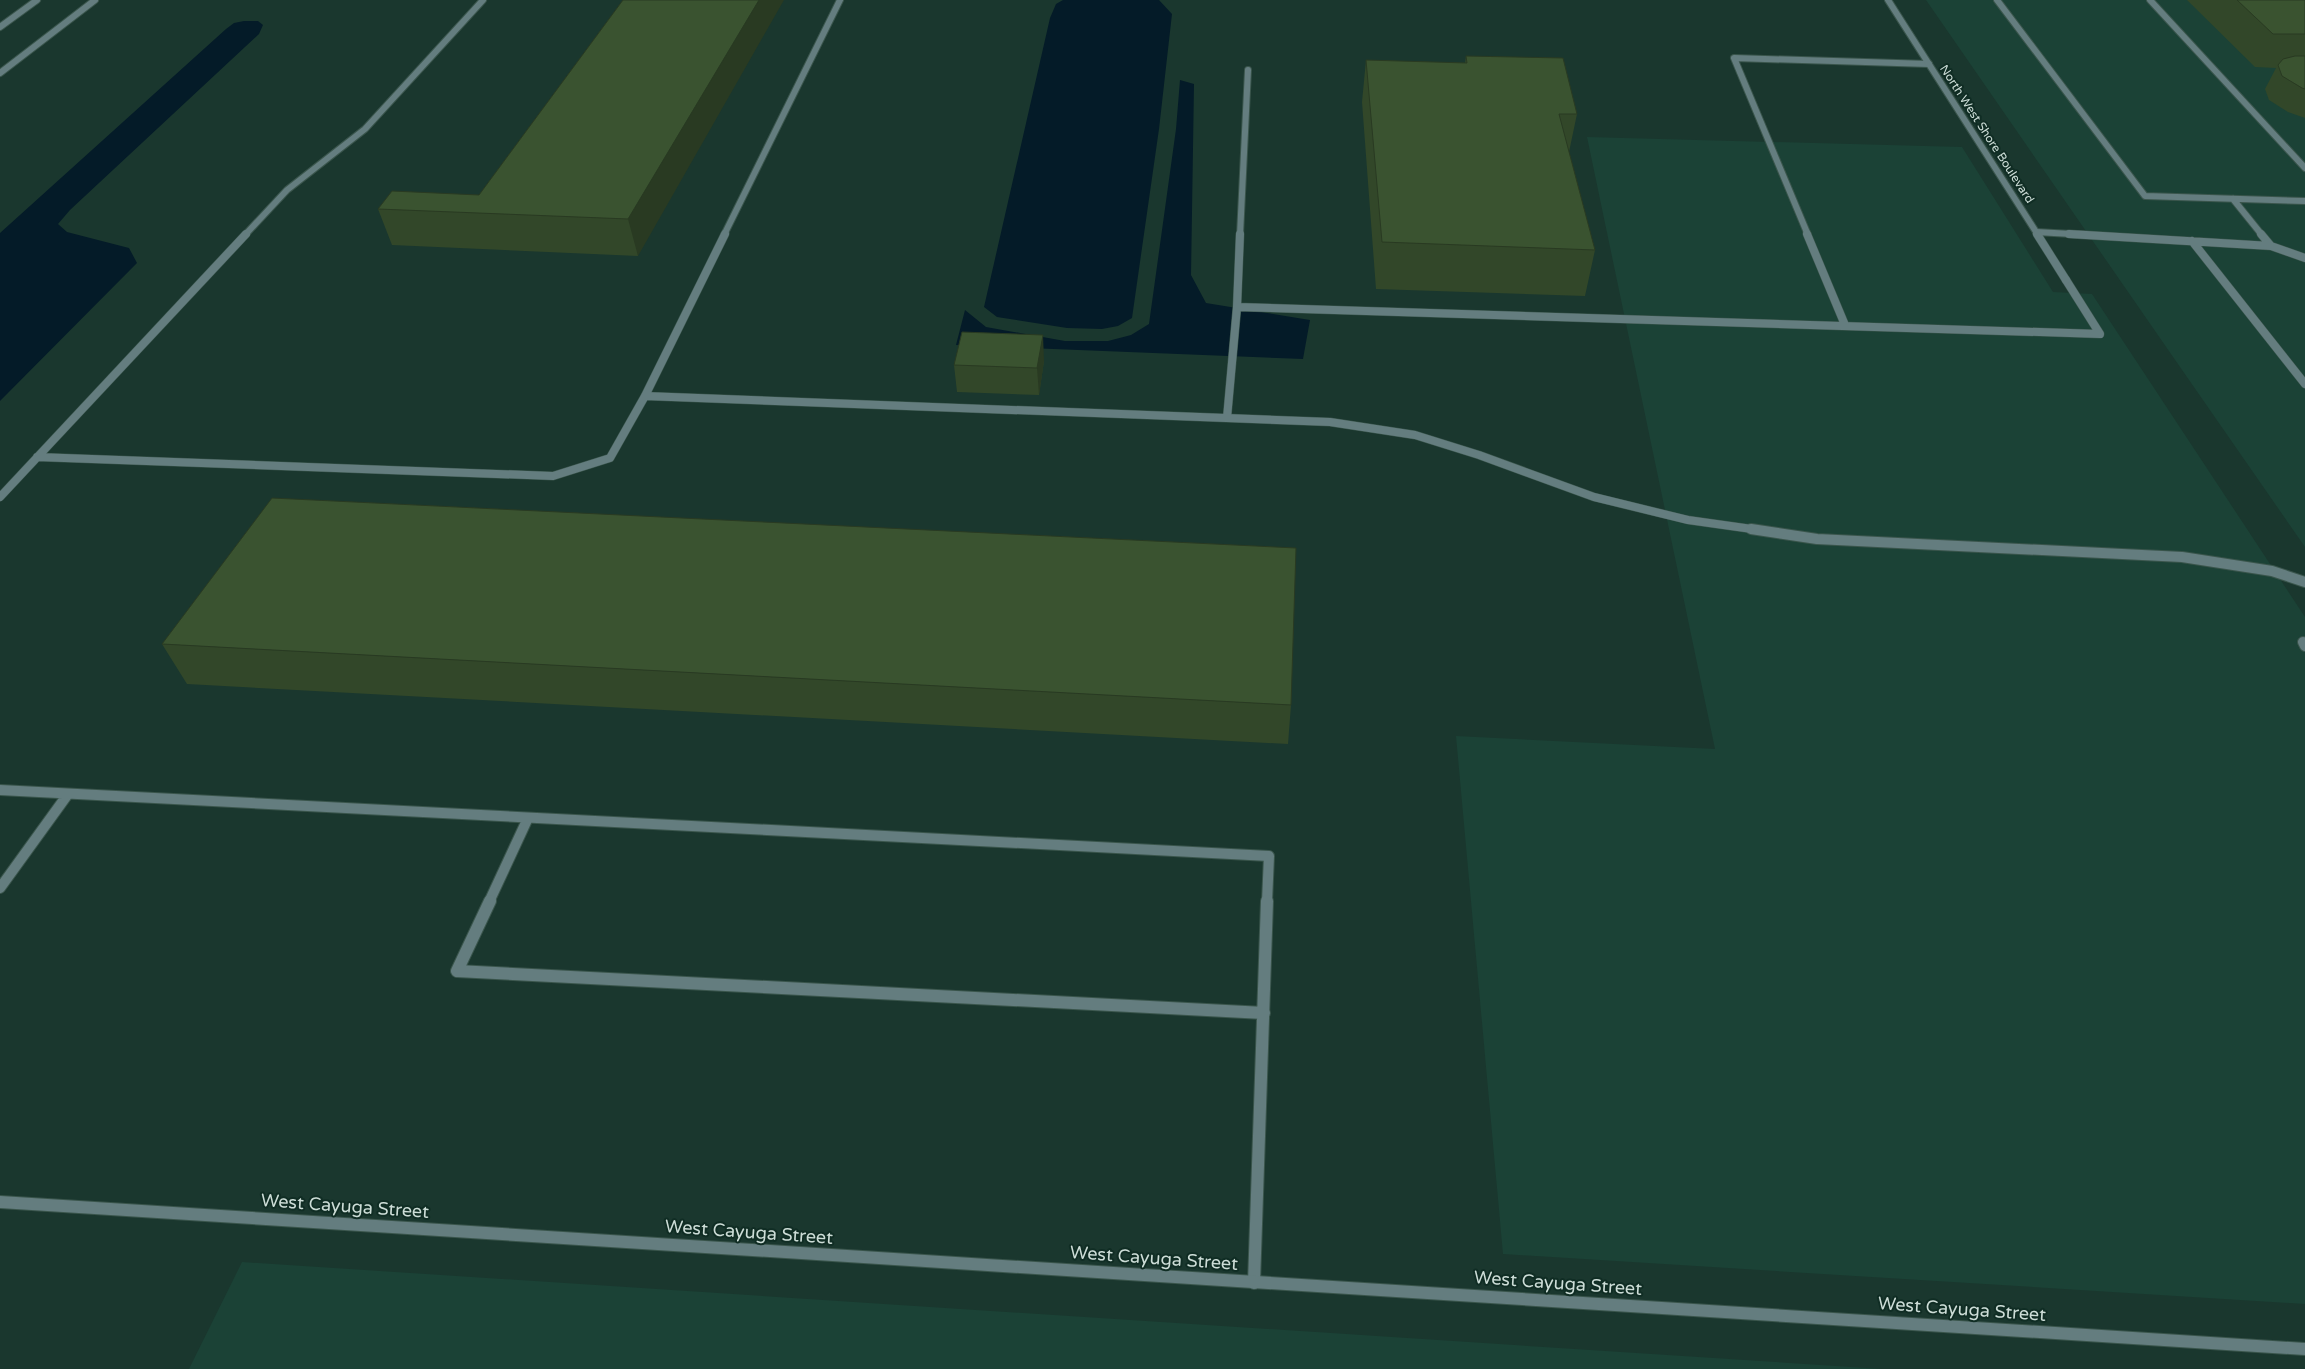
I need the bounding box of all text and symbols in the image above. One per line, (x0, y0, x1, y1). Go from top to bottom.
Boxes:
street label: North West Shore Boulevard (1937, 62, 2037, 206)
street label: West Cayuga Street (260, 1189, 430, 1223)
street label: West Cayuga Street (664, 1215, 834, 1249)
street label: West Cayuga Street (1069, 1241, 1239, 1275)
street label: West Cayuga Street (1473, 1266, 1643, 1300)
street label: West Cayuga Street (1877, 1292, 2047, 1326)

